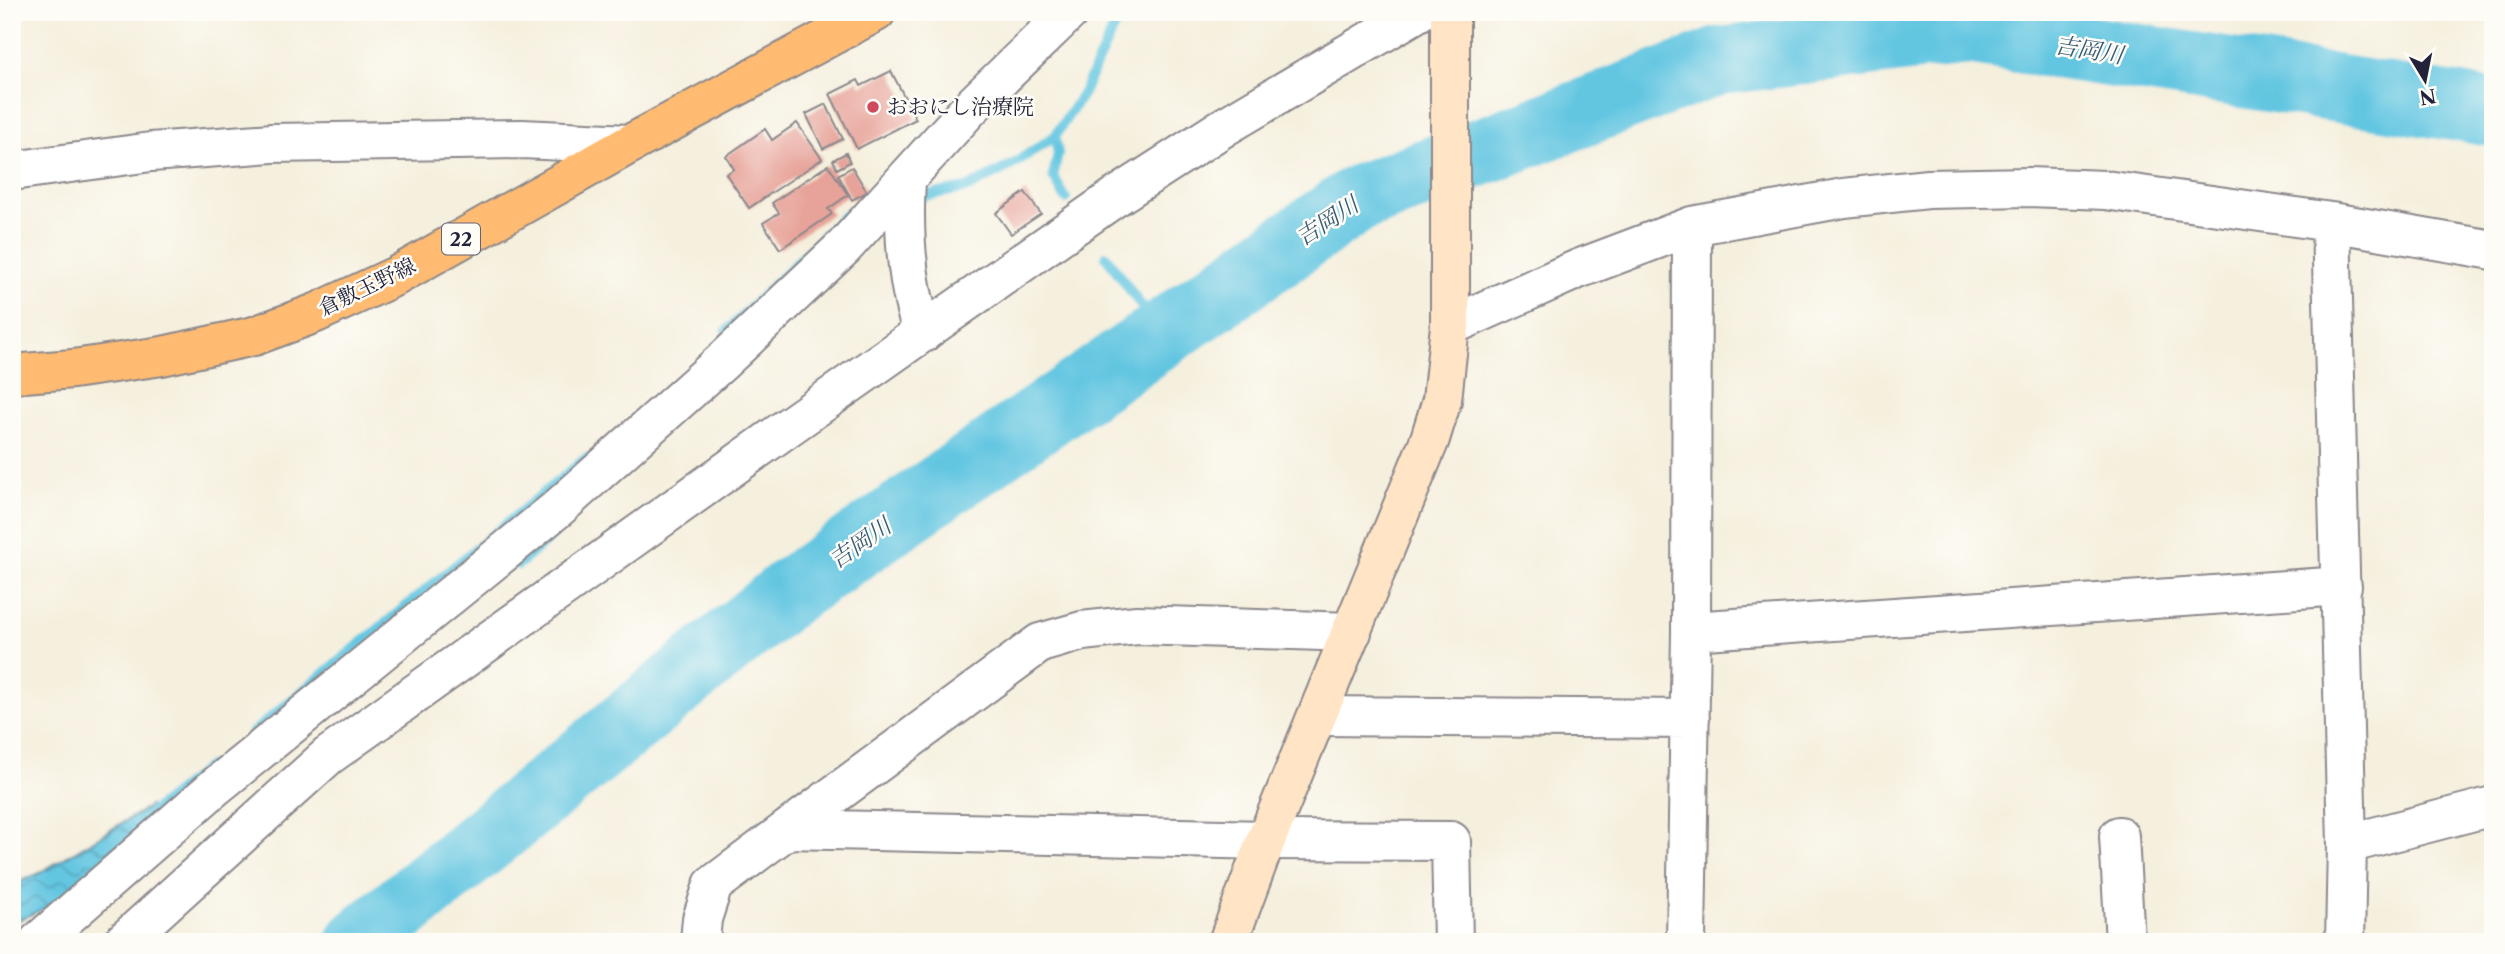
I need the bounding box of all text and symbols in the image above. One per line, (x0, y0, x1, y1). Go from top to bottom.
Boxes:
water label: 吉岡川 (2053, 31, 2128, 70)
north arrow (2390, 46, 2460, 116)
text: N (2418, 83, 2438, 109)
place label: おおにし治療院 (887, 94, 1034, 119)
marker: おおにし治療院 (865, 99, 881, 115)
water label: 吉岡川 (1290, 189, 1366, 252)
road number: 22 (442, 224, 480, 255)
street label: 倉敷玉野線 (314, 252, 419, 321)
water label: 吉岡川 (824, 510, 899, 574)

